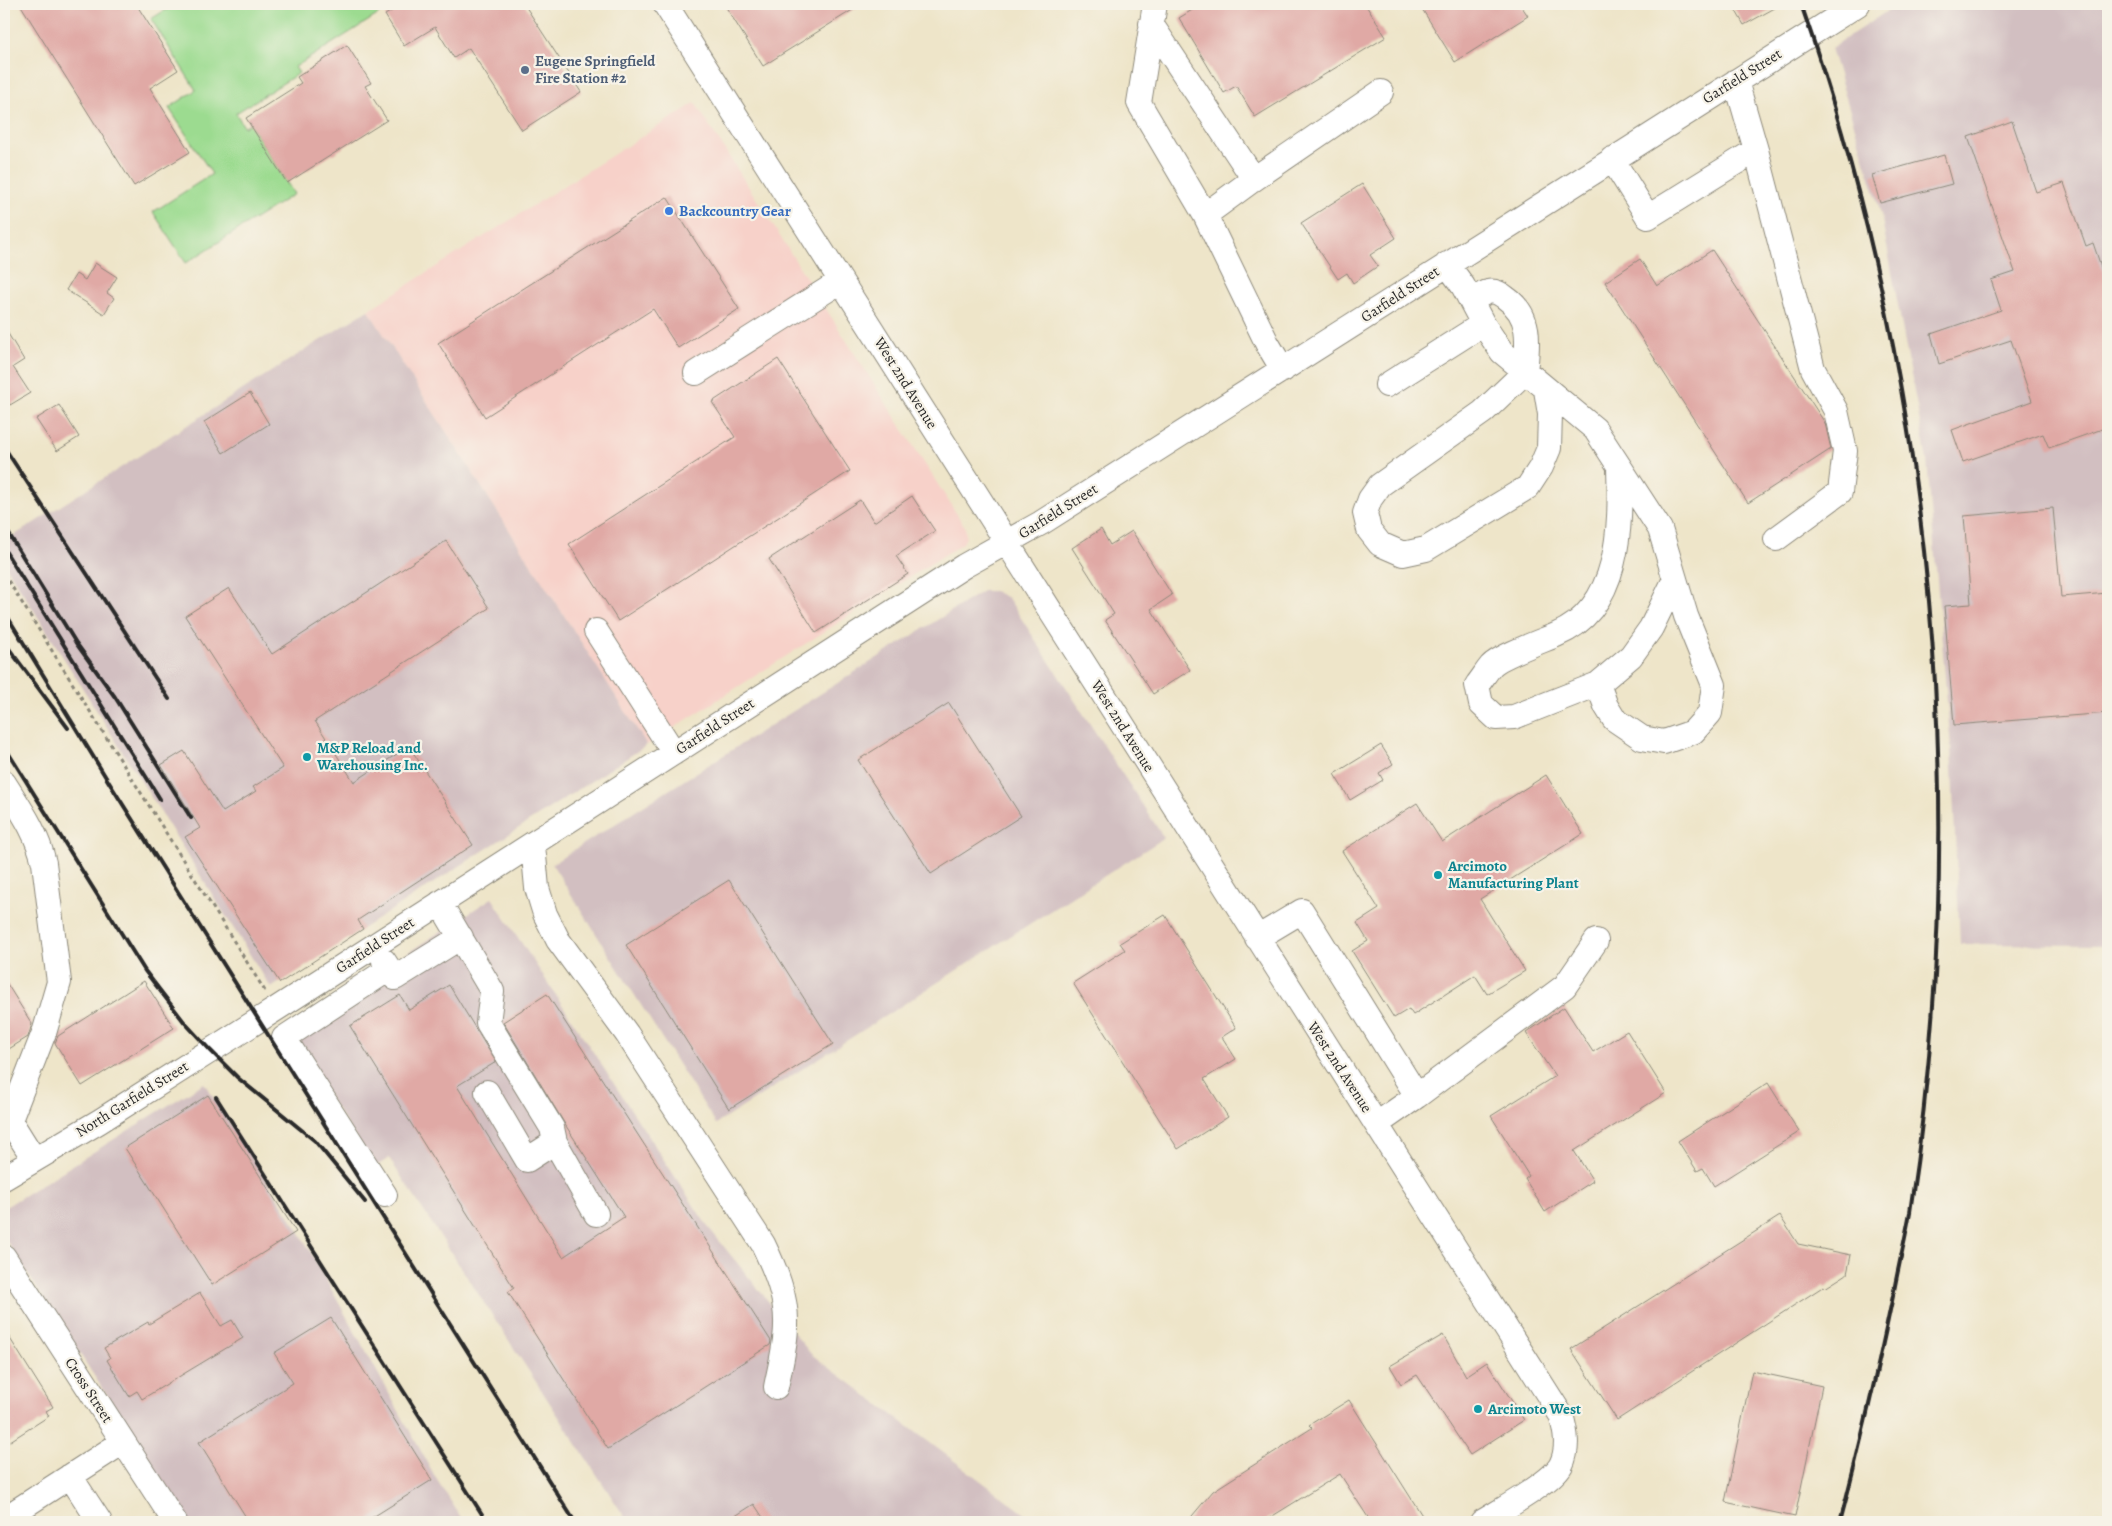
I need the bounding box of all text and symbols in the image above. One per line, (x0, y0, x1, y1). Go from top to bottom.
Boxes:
street label: Garfield Street (1699, 44, 1785, 108)
place label: Eugene Springfield Fire Station #2 (535, 51, 656, 88)
marker: Eugene Springfield Fire Station #2 (519, 64, 531, 76)
place label: Backcountry Gear (679, 201, 791, 221)
marker: Backcountry Gear (663, 205, 675, 217)
street label: Garfield Street (1357, 261, 1443, 327)
street label: West 2nd Avenue (869, 333, 942, 433)
street label: Garfield Street (1015, 479, 1101, 543)
street label: West 2nd Avenue (1086, 676, 1159, 776)
street label: Garfield Street (672, 693, 758, 759)
place label: M&P Reload and Warehousing Inc. (316, 738, 428, 775)
marker: M&P Reload and Warehousing Inc. (301, 751, 313, 763)
place label: Arcimoto Manufacturing Plant (1447, 856, 1579, 893)
marker: Arcimoto Manufacturing Plant (1432, 869, 1444, 881)
street label: Garfield Street (332, 912, 418, 978)
street label: West 2nd Avenue (1303, 1017, 1377, 1117)
street label: North Garfield Street (72, 1056, 192, 1142)
street label: Cross Street (60, 1353, 118, 1427)
place label: Arcimoto West (1487, 1399, 1581, 1419)
marker: Arcimoto West (1472, 1403, 1484, 1415)

